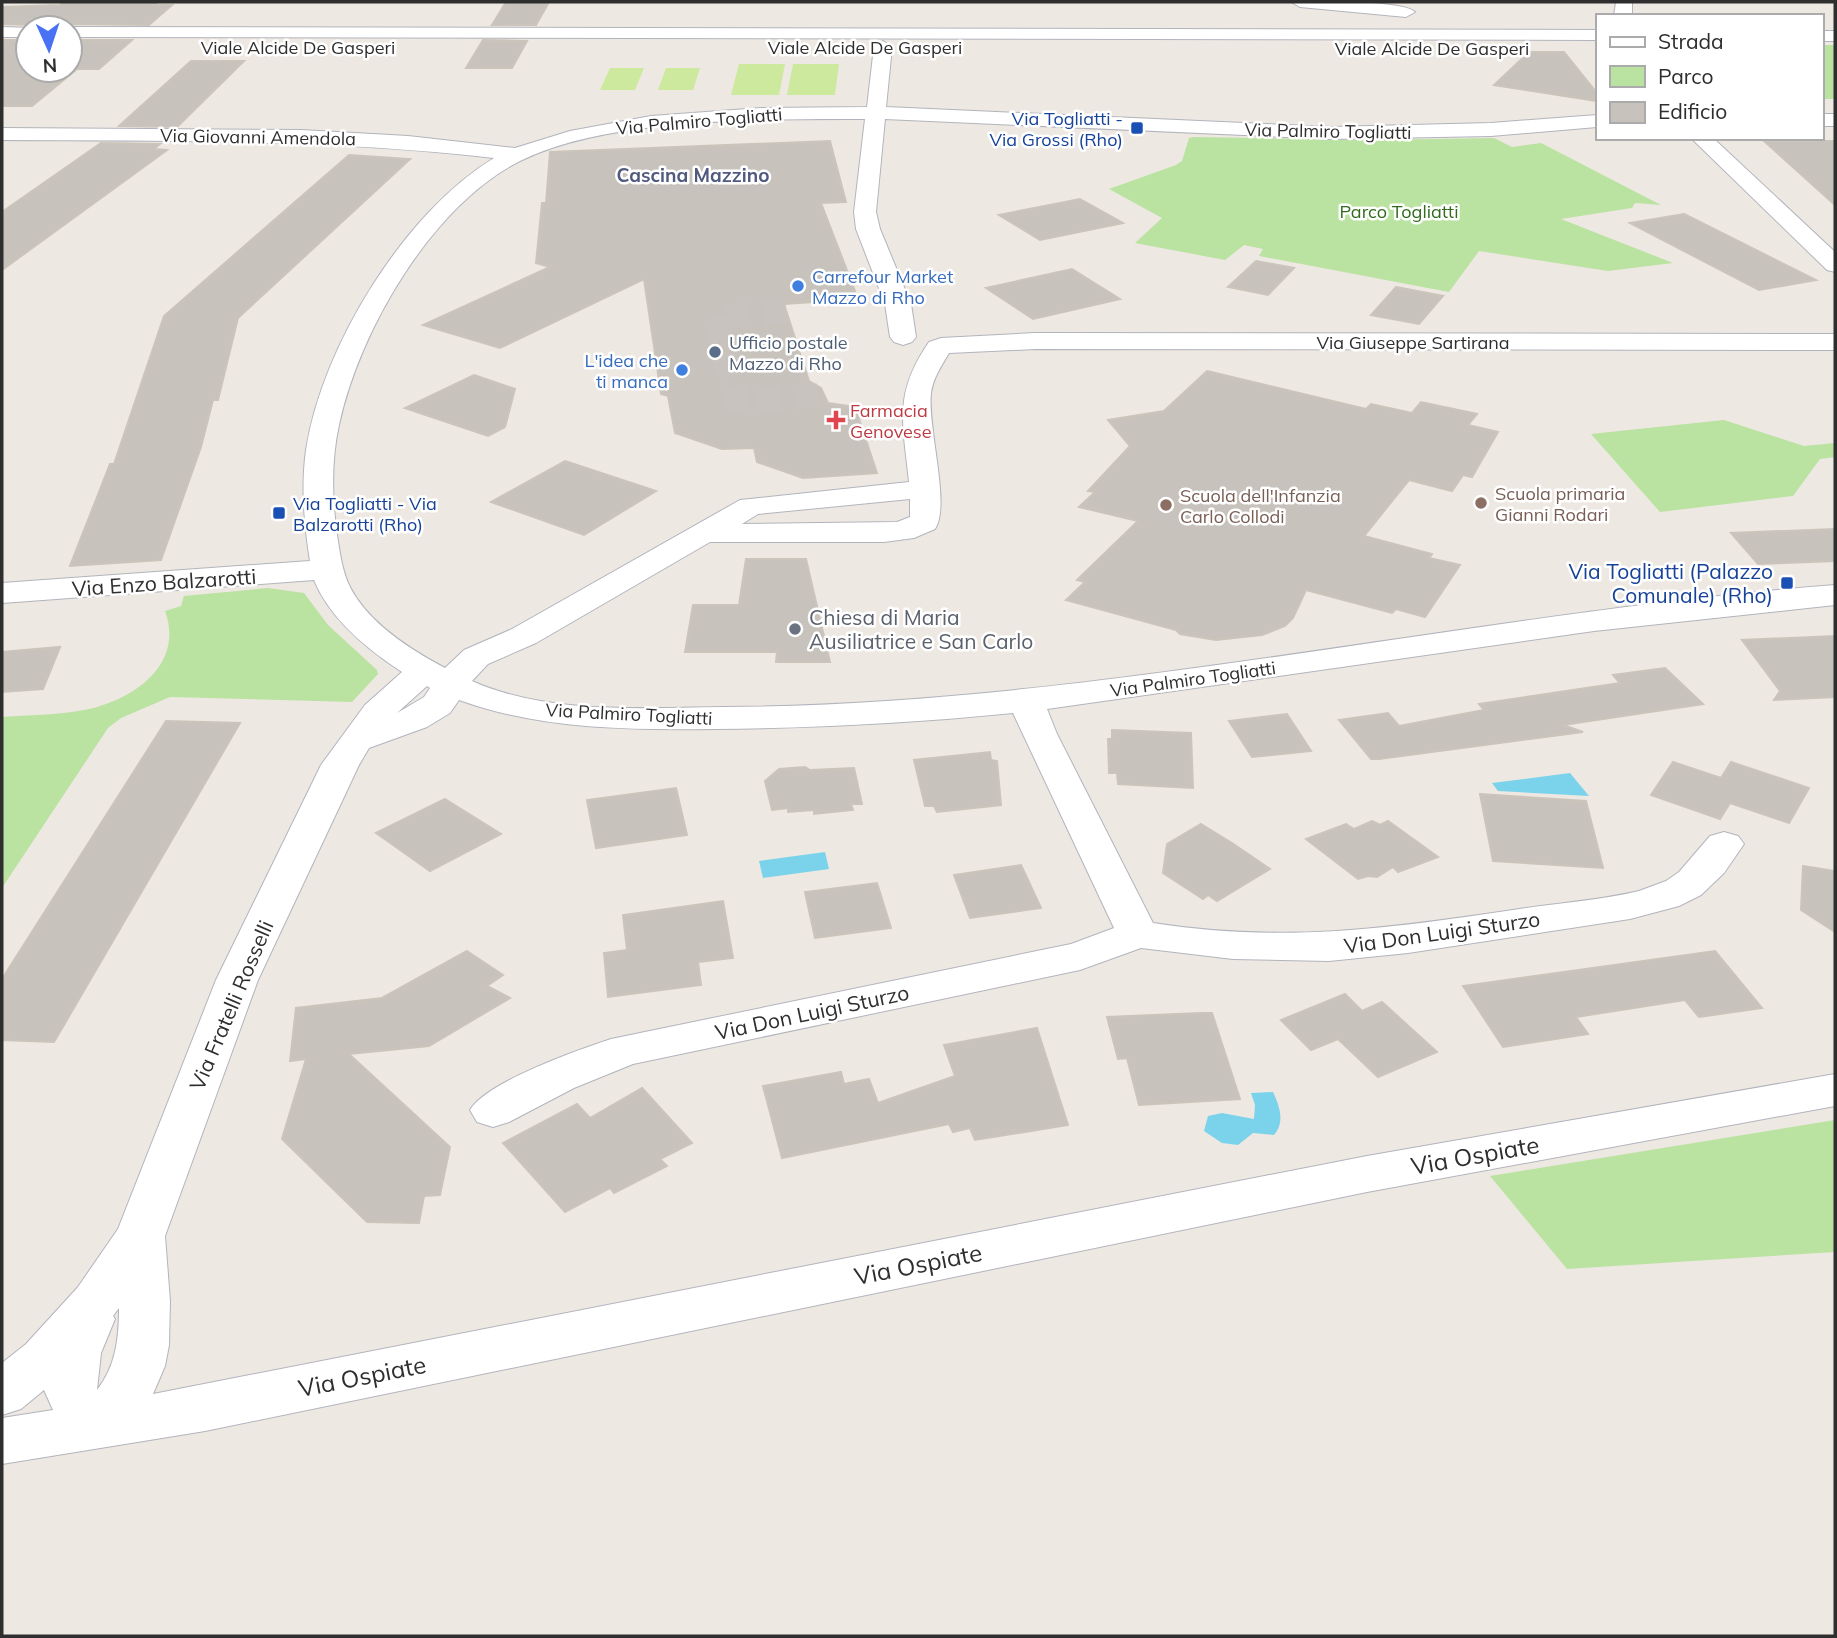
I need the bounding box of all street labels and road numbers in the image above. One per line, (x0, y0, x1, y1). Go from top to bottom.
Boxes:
street label: Viale Alcide De Gasperi (201, 36, 395, 59)
street label: Viale Alcide De Gasperi (768, 36, 962, 59)
street label: Viale Alcide De Gasperi (1335, 37, 1529, 60)
street label: Via Palmiro Togliatti (615, 102, 783, 140)
street label: Via Palmiro Togliatti (1244, 118, 1412, 144)
street label: Via Giovanni Amendola (160, 124, 356, 150)
street label: Via Giuseppe Sartirana (1316, 331, 1510, 354)
street label: Via Enzo Balzarotti (71, 563, 257, 601)
street label: Via Palmiro Togliatti (1109, 656, 1277, 702)
street label: Via Palmiro Togliatti (545, 698, 713, 730)
street label: Via Don Luigi Sturzo (1342, 905, 1542, 959)
street label: Via Fratelli Rosselli (183, 916, 279, 1094)
street label: Via Don Luigi Sturzo (713, 979, 911, 1045)
street label: Via Ospiate (1409, 1129, 1541, 1181)
street label: Via Ospiate (852, 1237, 984, 1291)
street label: Via Ospiate (296, 1349, 428, 1403)

